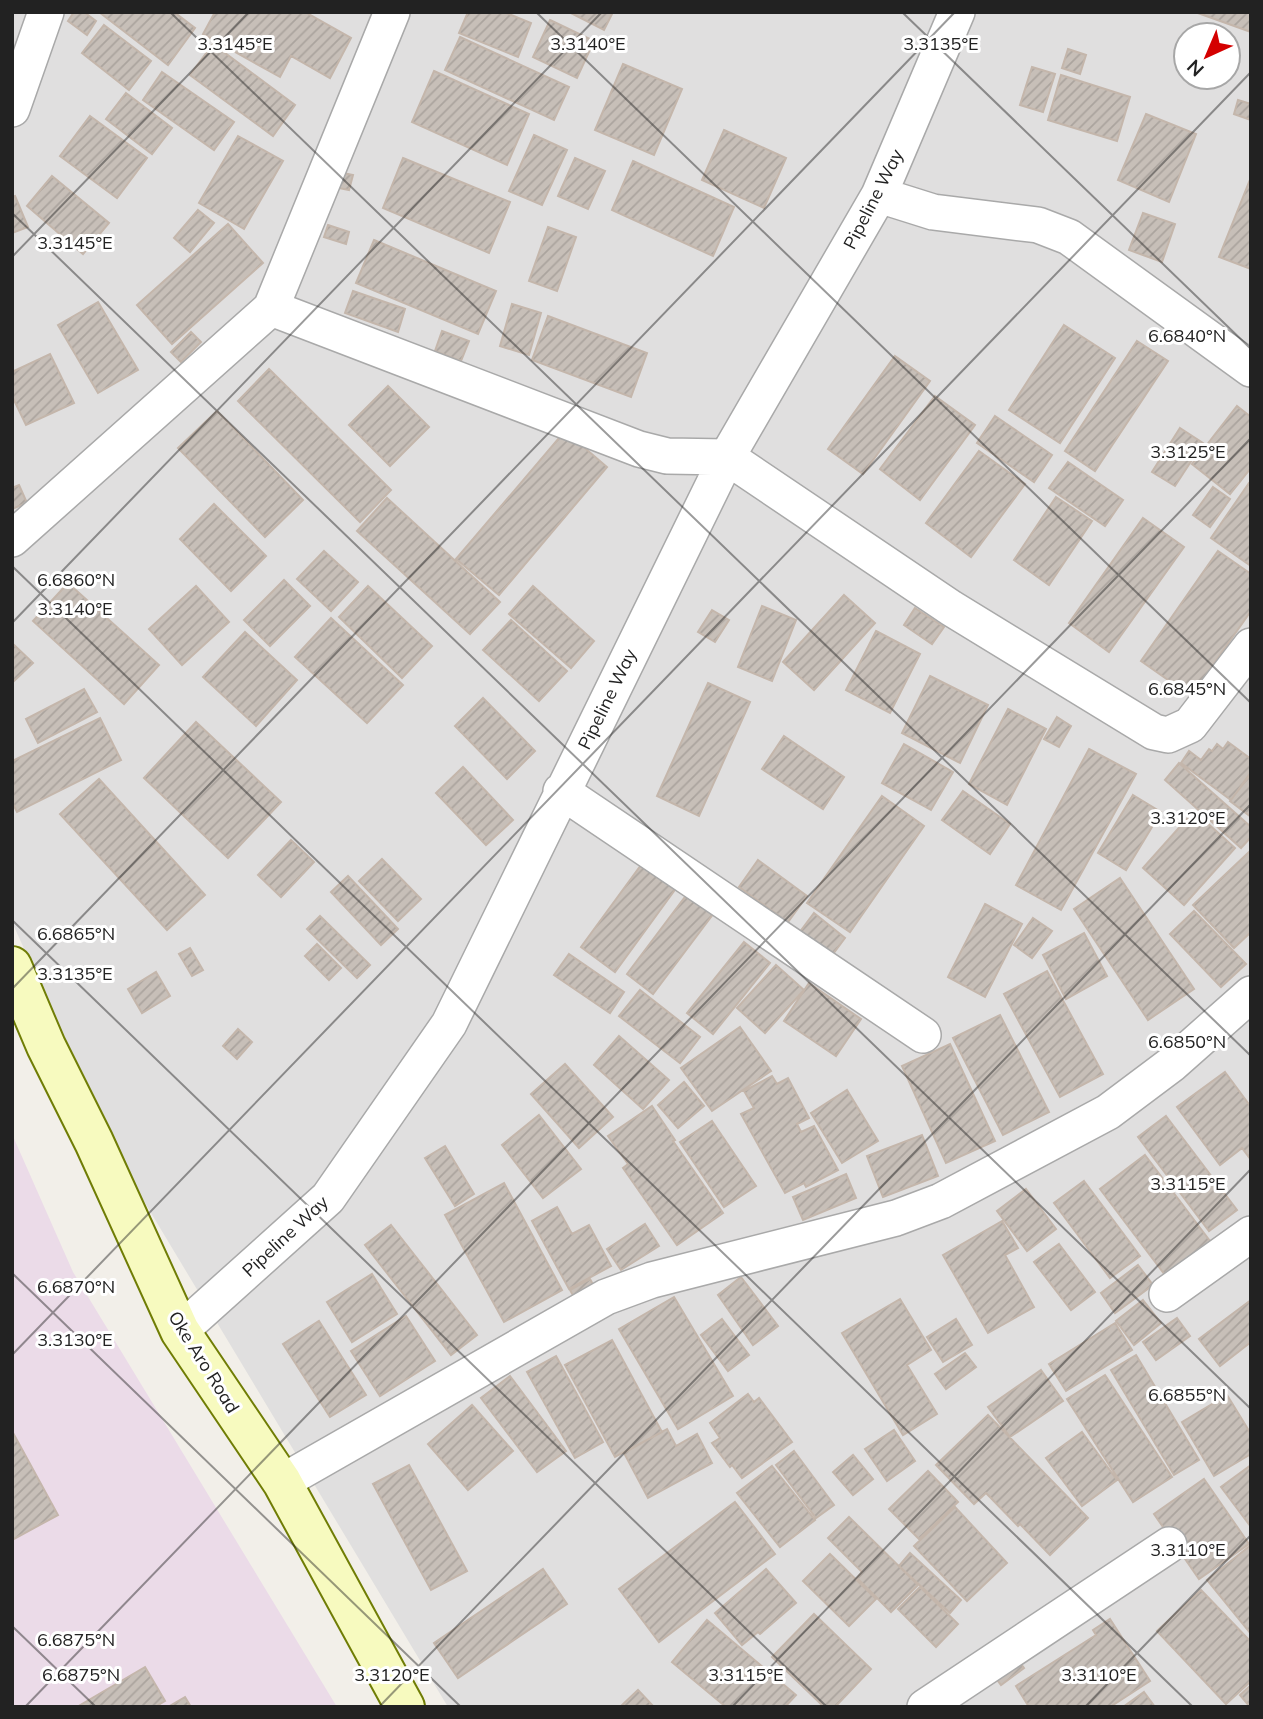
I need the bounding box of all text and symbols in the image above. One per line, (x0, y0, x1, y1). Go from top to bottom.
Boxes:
north arrow (1172, 21, 1242, 91)
text: 3.3145°E (197, 32, 273, 55)
text: 3.3140°E (550, 32, 626, 55)
text: 3.3135°E (903, 32, 979, 55)
text: N (1182, 55, 1209, 82)
street label: Pipeline Way (838, 145, 908, 253)
text: 3.3145°E (37, 231, 113, 254)
text: 6.6840°N (1148, 324, 1226, 347)
text: 3.3125°E (1150, 440, 1226, 463)
text: 6.6860°N (37, 568, 115, 591)
text: 3.3140°E (37, 597, 113, 620)
street label: Pipeline Way (573, 644, 642, 753)
text: 6.6845°N (1148, 677, 1226, 700)
text: 3.3120°E (1150, 806, 1226, 829)
text: 6.6865°N (37, 922, 115, 945)
text: 3.3135°E (37, 962, 113, 985)
text: 6.6850°N (1148, 1030, 1226, 1053)
text: 3.3115°E (1150, 1172, 1226, 1195)
street label: Pipeline Way (237, 1190, 333, 1282)
text: 6.6870°N (37, 1275, 115, 1298)
street label: Oke Aro Road (163, 1307, 245, 1417)
text: 3.3130°E (37, 1328, 113, 1351)
text: 6.6855°N (1148, 1383, 1226, 1406)
text: 3.3110°E (1150, 1538, 1226, 1561)
text: 6.6875°N (37, 1628, 115, 1651)
text: 6.6875°N (42, 1663, 120, 1686)
text: 3.3120°E (354, 1663, 430, 1686)
text: 3.3115°E (708, 1663, 784, 1686)
text: 3.3110°E (1061, 1663, 1137, 1686)

